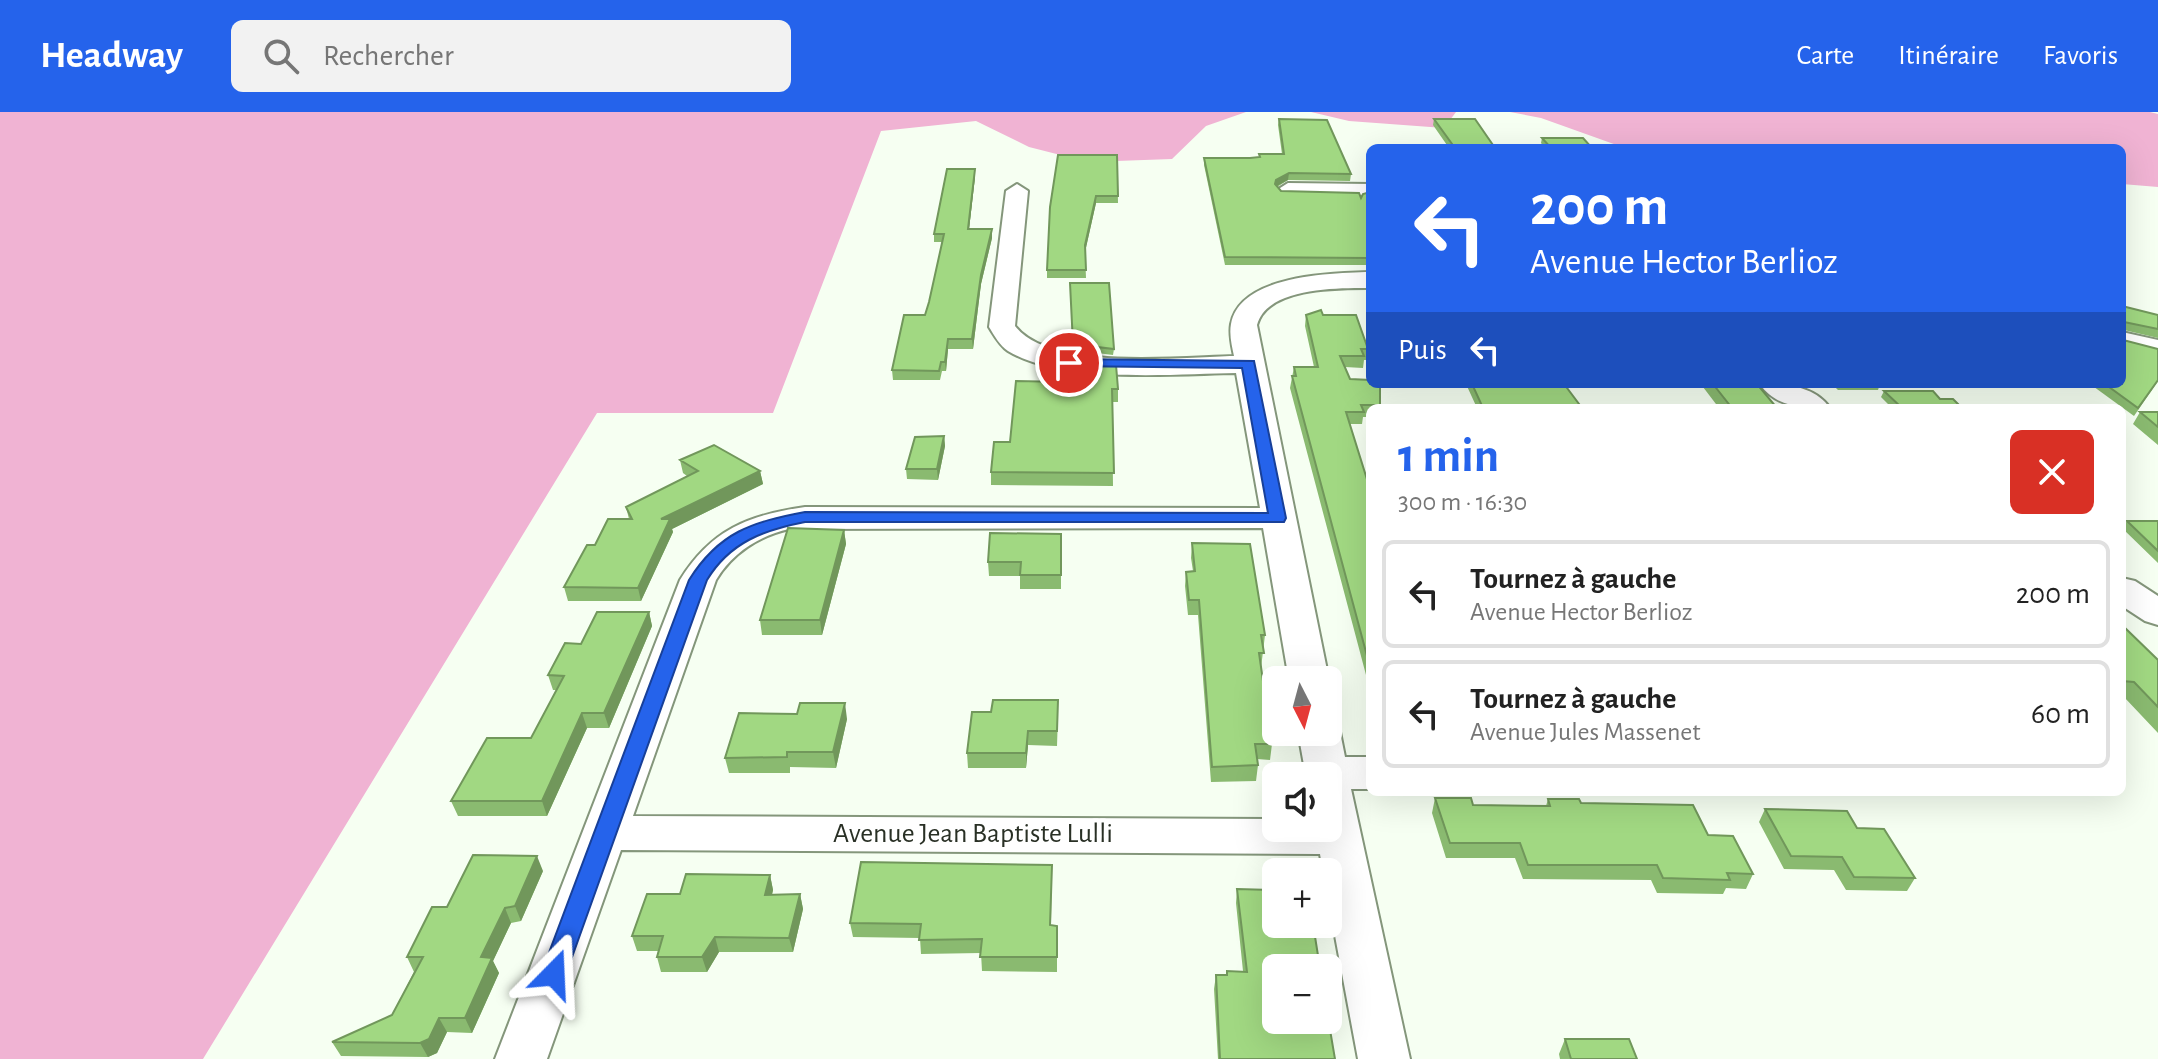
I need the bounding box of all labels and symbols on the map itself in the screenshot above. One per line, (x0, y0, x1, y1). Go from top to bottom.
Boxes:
pin (1035, 329, 1103, 397)
north arrow (1262, 666, 1342, 746)
street label: Avenue Jean Baptiste Lulli (833, 820, 1113, 848)
position arrow (512, 932, 596, 1016)

